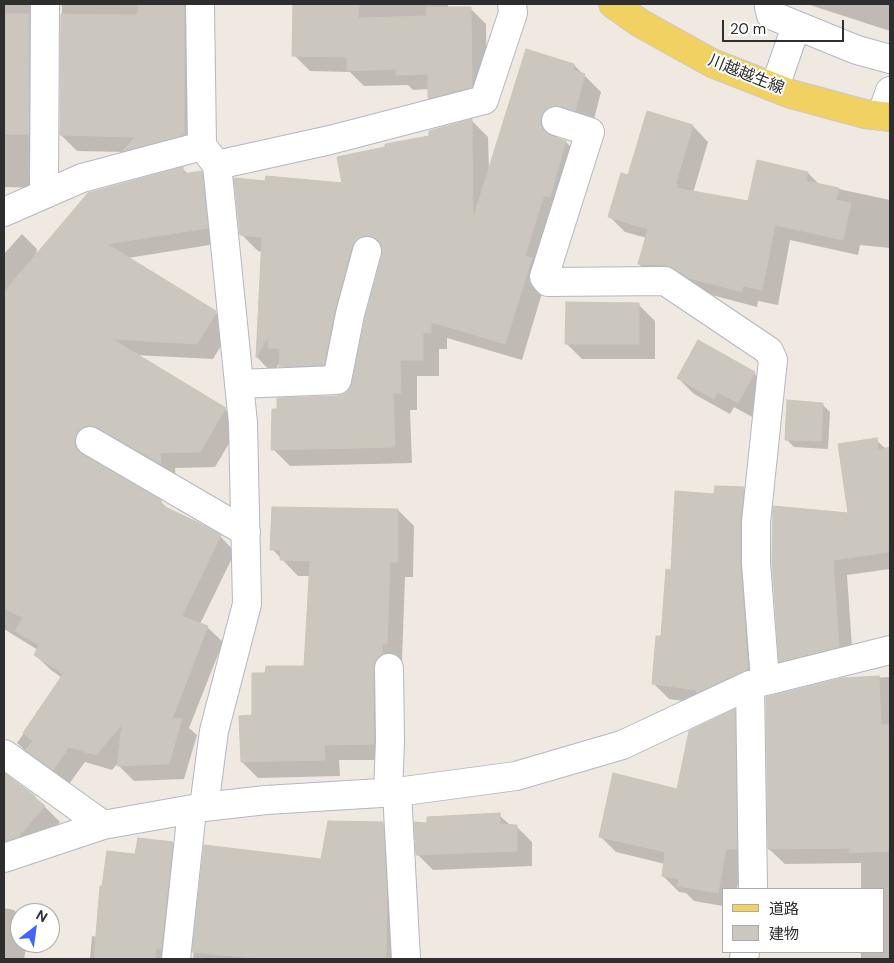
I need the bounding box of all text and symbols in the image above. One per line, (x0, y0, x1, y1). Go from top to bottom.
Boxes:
scale bar (724, 10, 846, 42)
text: 20 m (730, 19, 766, 39)
street label: 川越越生線 (705, 51, 787, 99)
legend (722, 888, 884, 953)
text: 道路 (769, 899, 799, 919)
north arrow (10, 903, 60, 953)
text: N (33, 906, 51, 926)
text: 建物 (769, 924, 799, 944)

